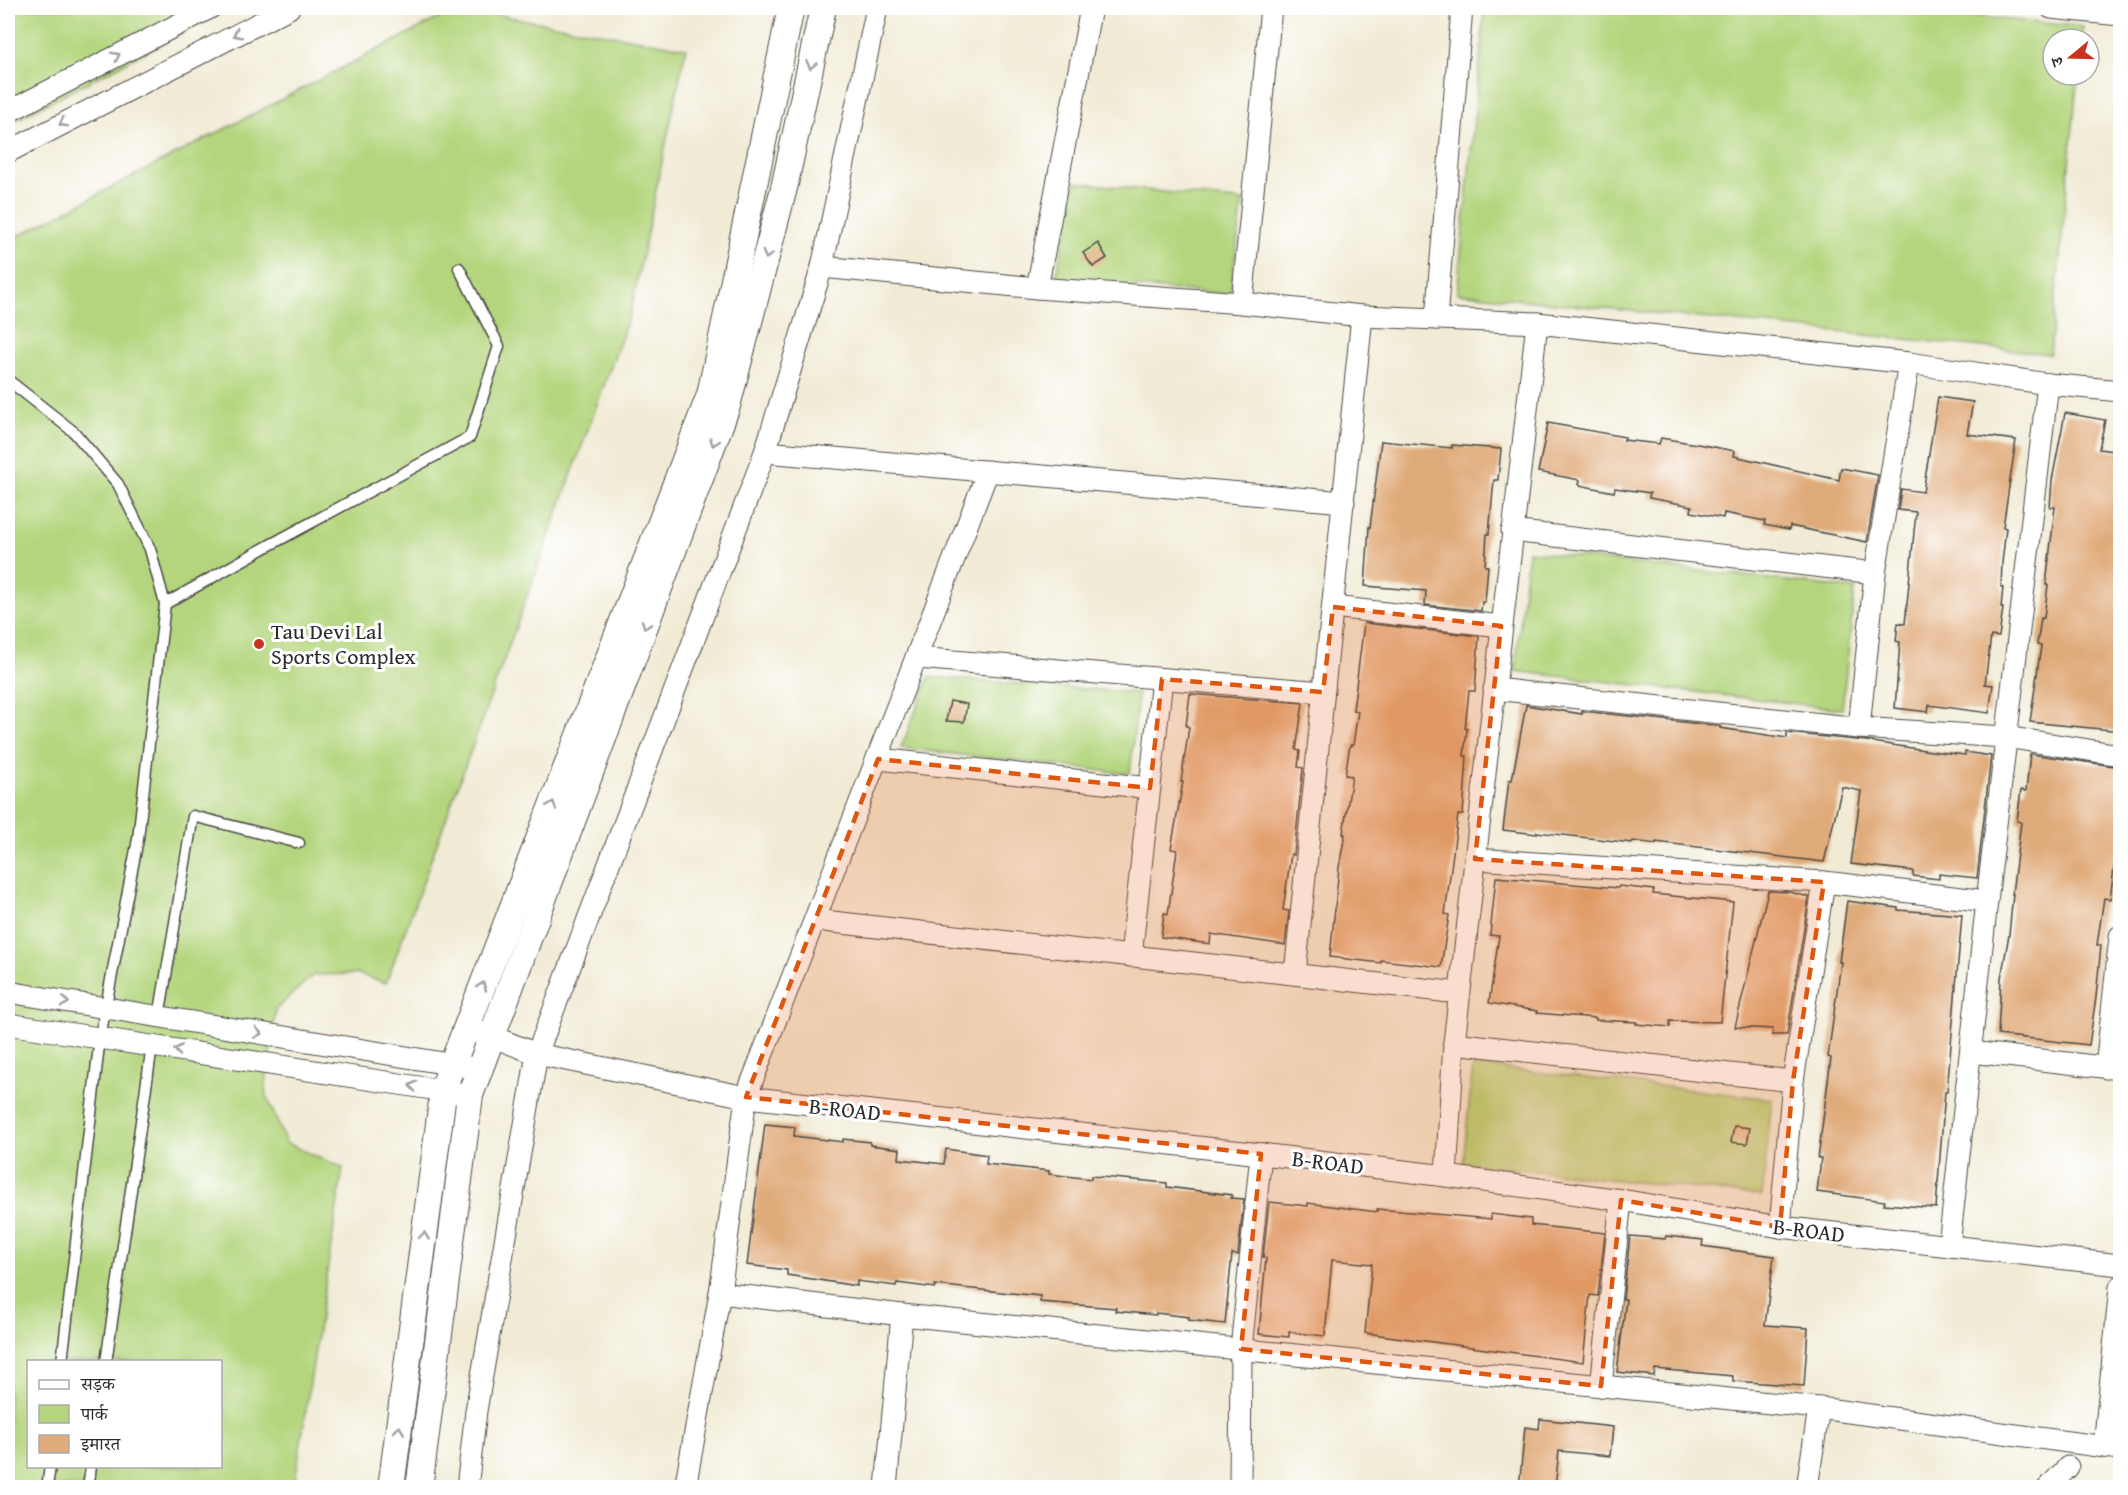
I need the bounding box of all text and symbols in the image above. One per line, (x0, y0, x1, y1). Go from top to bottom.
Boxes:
one-way arrow (233, 27, 243, 38)
north arrow (2041, 27, 2101, 87)
one-way arrow (109, 52, 120, 63)
text: उ (2044, 52, 2070, 71)
one-way arrow (805, 59, 818, 69)
one-way arrow (59, 116, 70, 127)
one-way arrow (762, 249, 774, 260)
one-way arrow (708, 436, 721, 447)
place label: Tau Devi Lal Sports Complex (271, 615, 416, 672)
one-way arrow (640, 619, 653, 630)
marker: Tau Devi Lal Sports Complex (252, 637, 266, 651)
one-way arrow (545, 800, 557, 811)
one-way arrow (475, 982, 487, 993)
one-way arrow (60, 995, 70, 1008)
one-way arrow (252, 1026, 262, 1039)
one-way arrow (174, 1044, 183, 1056)
one-way arrow (408, 1081, 417, 1093)
street label: B-ROAD (807, 1089, 883, 1129)
street label: B-ROAD (1290, 1142, 1366, 1182)
street label: B-ROAD (1771, 1210, 1847, 1250)
one-way arrow (417, 1232, 430, 1241)
legend (27, 1360, 222, 1468)
text: सड़क (80, 1370, 116, 1397)
text: पार्क (80, 1400, 109, 1427)
one-way arrow (392, 1425, 404, 1434)
text: इमारत (80, 1430, 121, 1457)

